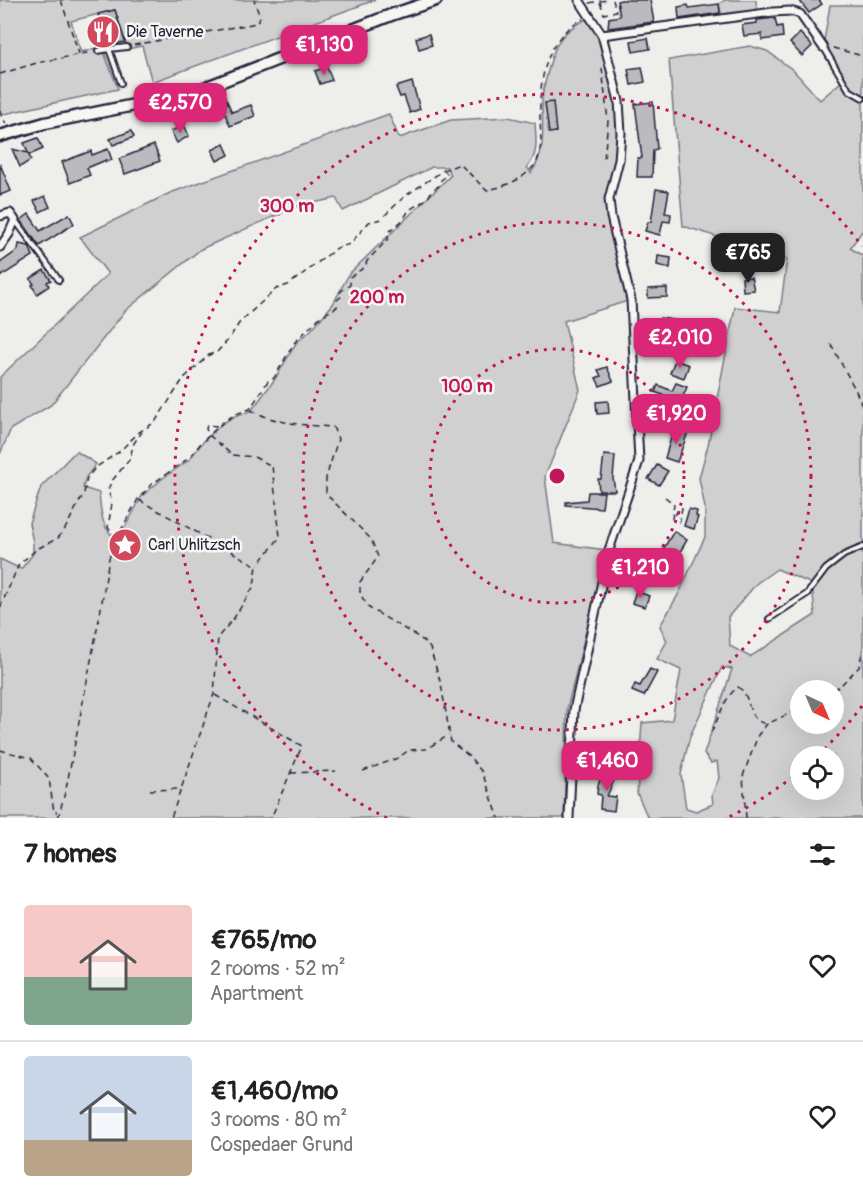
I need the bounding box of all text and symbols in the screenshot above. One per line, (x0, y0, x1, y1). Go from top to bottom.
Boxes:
restaurant icon: Die Taverne (85, 14, 121, 50)
place label: Die Taverne (126, 22, 203, 42)
pin: €1,130 (275, 25, 373, 76)
text: €1,130 (295, 32, 353, 57)
pin: €2,570 (131, 83, 229, 134)
text: €2,570 (148, 90, 212, 115)
text: 300 m (260, 195, 314, 218)
pin: €765 (712, 233, 784, 284)
text: €765 (725, 240, 771, 265)
text: 200 m (350, 286, 404, 309)
pin: €2,010 (631, 318, 729, 369)
text: €2,010 (648, 325, 712, 350)
text: 100 m (441, 375, 493, 398)
pin: €1,920 (627, 394, 725, 445)
text: €1,920 (645, 401, 707, 426)
centre of rings (547, 466, 567, 486)
place icon: Carl Uhlitzsch (107, 527, 143, 563)
place label: Carl Uhlitzsch (148, 535, 241, 555)
pin: €1,210 (591, 548, 689, 599)
text: €1,210 (611, 555, 669, 580)
north arrow (790, 680, 844, 734)
map controls (790, 680, 844, 800)
pin: €1,460 (558, 741, 656, 792)
button: locate (790, 746, 844, 800)
text: €1,460 (576, 748, 639, 773)
text: 7 homes (24, 838, 116, 870)
icon: filters (806, 838, 839, 871)
text: €765/mo (210, 924, 317, 956)
icon: home (72, 929, 144, 1001)
icon: heart (806, 949, 839, 982)
text: 2 rooms · 52 m² (210, 956, 346, 981)
text: Apartment (210, 981, 303, 1006)
text: €1,460/mo (210, 1075, 338, 1107)
icon: home (72, 1080, 144, 1152)
icon: heart (806, 1100, 839, 1133)
text: 3 rooms · 80 m² (210, 1107, 347, 1132)
text: Cospedaer Grund (210, 1132, 353, 1157)

